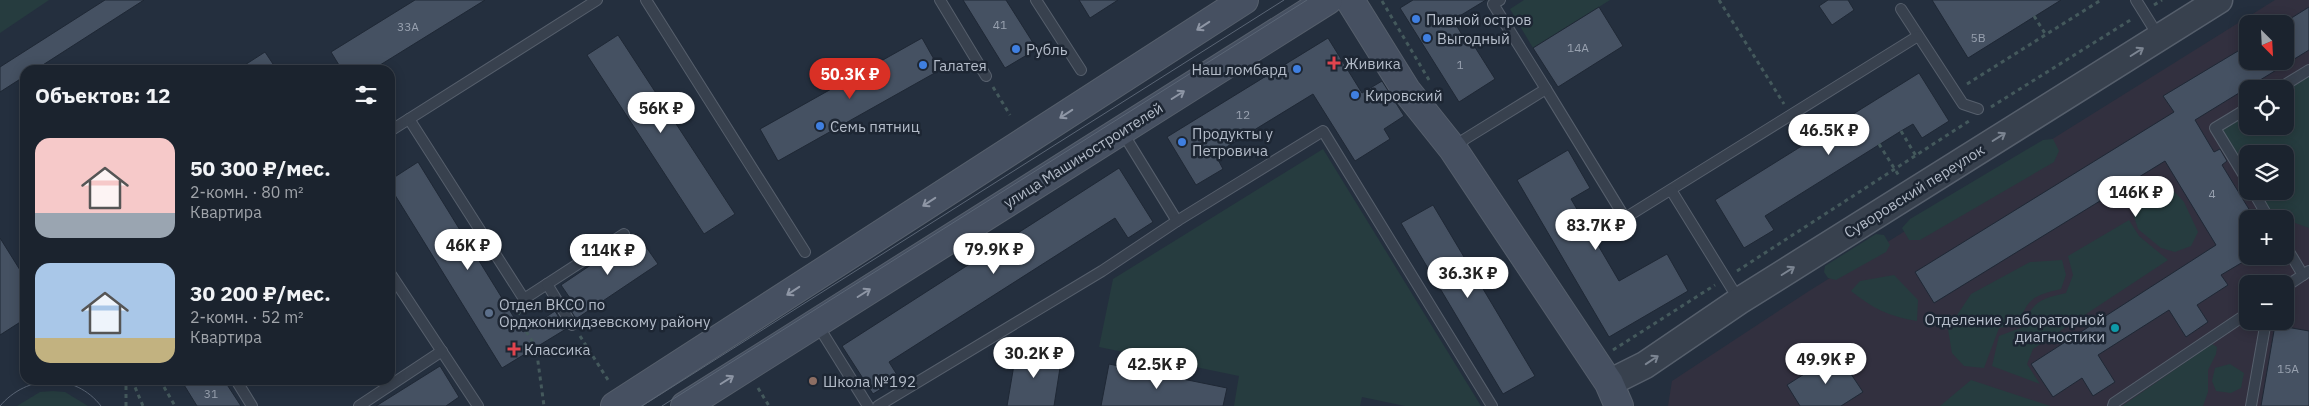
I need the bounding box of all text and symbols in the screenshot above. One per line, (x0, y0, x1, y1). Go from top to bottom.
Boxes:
place label: Пивной остров (1426, 10, 1532, 29)
marker: Пивной остров (1410, 13, 1422, 25)
north arrow (2239, 15, 2294, 70)
map controls (2239, 15, 2294, 330)
house number: 41 (993, 17, 1007, 32)
house number: 33А (397, 19, 419, 34)
one-way arrow (1196, 22, 1210, 32)
place label: Выгодный (1437, 29, 1510, 48)
house number: 5В (1970, 30, 1986, 45)
marker: Выгодный (1421, 32, 1433, 44)
place label: Рубль (1026, 40, 1068, 59)
house number: 14А (1567, 40, 1589, 55)
marker: Рубль (1010, 43, 1022, 55)
one-way arrow (2130, 46, 2144, 57)
place label: Живика (1344, 54, 1401, 73)
place label: Галатея (933, 56, 987, 75)
marker: Живика (1328, 57, 1340, 69)
house number: 1 (1456, 57, 1464, 72)
pin: 50.3K ₽ (804, 58, 896, 100)
marker: Галатея (917, 59, 929, 71)
place label: Наш ломбард (1191, 60, 1287, 79)
marker: Наш ломбард (1291, 63, 1303, 75)
text: 50.3K ₽ (820, 64, 880, 84)
button: locate (2239, 80, 2294, 135)
text: Объектов: 12 (35, 81, 171, 109)
icon: filters (352, 81, 380, 109)
place label: Кировский (1365, 86, 1443, 105)
marker: Кировский (1349, 89, 1361, 101)
one-way arrow (1170, 90, 1184, 100)
pin: 56K ₽ (626, 92, 696, 134)
text: 56K ₽ (639, 98, 683, 118)
street label: улица Машиностроителей (1000, 98, 1166, 212)
house number: 12 (1236, 107, 1250, 122)
one-way arrow (1059, 109, 1073, 119)
pin: 46.5K ₽ (1783, 114, 1875, 156)
place label: Семь пятниц (830, 117, 920, 136)
marker: Семь пятниц (814, 120, 826, 132)
text: 46.5K ₽ (1799, 120, 1859, 140)
place label: Продукты у Петровича (1192, 124, 1274, 160)
one-way arrow (1992, 132, 2006, 143)
marker: Продукты у Петровича (1176, 136, 1188, 148)
street label: Суворовский переулок (1840, 140, 1988, 242)
button: layers (2239, 145, 2294, 200)
text: 50 300 ₽/мес. (190, 154, 331, 182)
icon: home (75, 158, 135, 218)
pin: 146K ₽ (2095, 176, 2177, 218)
text: 2-комн. · 80 m² (190, 182, 304, 202)
text: 146K ₽ (2109, 182, 2163, 202)
house number: 4 (2208, 186, 2216, 201)
one-way arrow (923, 198, 937, 208)
text: Квартира (190, 202, 262, 222)
pin: 83.7K ₽ (1550, 208, 1642, 251)
button: + (2239, 210, 2294, 265)
text: 83.7K ₽ (1566, 215, 1626, 235)
pin: 46K ₽ (433, 228, 503, 271)
pin: 79.9K ₽ (948, 232, 1040, 275)
pin: 114K ₽ (567, 234, 649, 276)
text: 46K ₽ (446, 235, 490, 255)
text: 79.9K ₽ (964, 239, 1024, 259)
text: 114K ₽ (581, 240, 635, 260)
pin: 36.3K ₽ (1422, 256, 1514, 299)
text: 36.3K ₽ (1438, 263, 1498, 283)
one-way arrow (1780, 266, 1794, 276)
button: − (2239, 275, 2294, 330)
text: 30 200 ₽/мес. (190, 279, 331, 307)
icon: home (75, 283, 135, 343)
one-way arrow (786, 286, 800, 296)
one-way arrow (857, 288, 871, 298)
place label: Отдел ВКСО по Орджоникидзевскому району (499, 295, 711, 331)
text: 2-комн. · 52 m² (190, 307, 304, 327)
marker: Отдел ВКСО по Орджоникидзевскому району (483, 307, 495, 319)
place label: Отделение лабораторной диагностики (1925, 310, 2105, 346)
marker: Отделение лабораторной диагностики (2109, 322, 2121, 334)
text: Квартира (190, 327, 262, 347)
pin: 30.2K ₽ (988, 336, 1080, 379)
place label: Классика (524, 340, 590, 359)
pin: 49.9K ₽ (1780, 342, 1872, 385)
marker: Классика (508, 343, 520, 355)
text: 30.2K ₽ (1004, 343, 1064, 363)
pin: 42.5K ₽ (1111, 348, 1203, 390)
text: 49.9K ₽ (1796, 349, 1856, 369)
text: 42.5K ₽ (1127, 354, 1187, 374)
one-way arrow (1644, 355, 1658, 365)
house number: 15А (2277, 361, 2299, 376)
place label: Школа №192 (823, 372, 916, 391)
one-way arrow (719, 375, 733, 385)
marker: Школа №192 (807, 375, 819, 387)
house number: 31 (204, 386, 218, 401)

